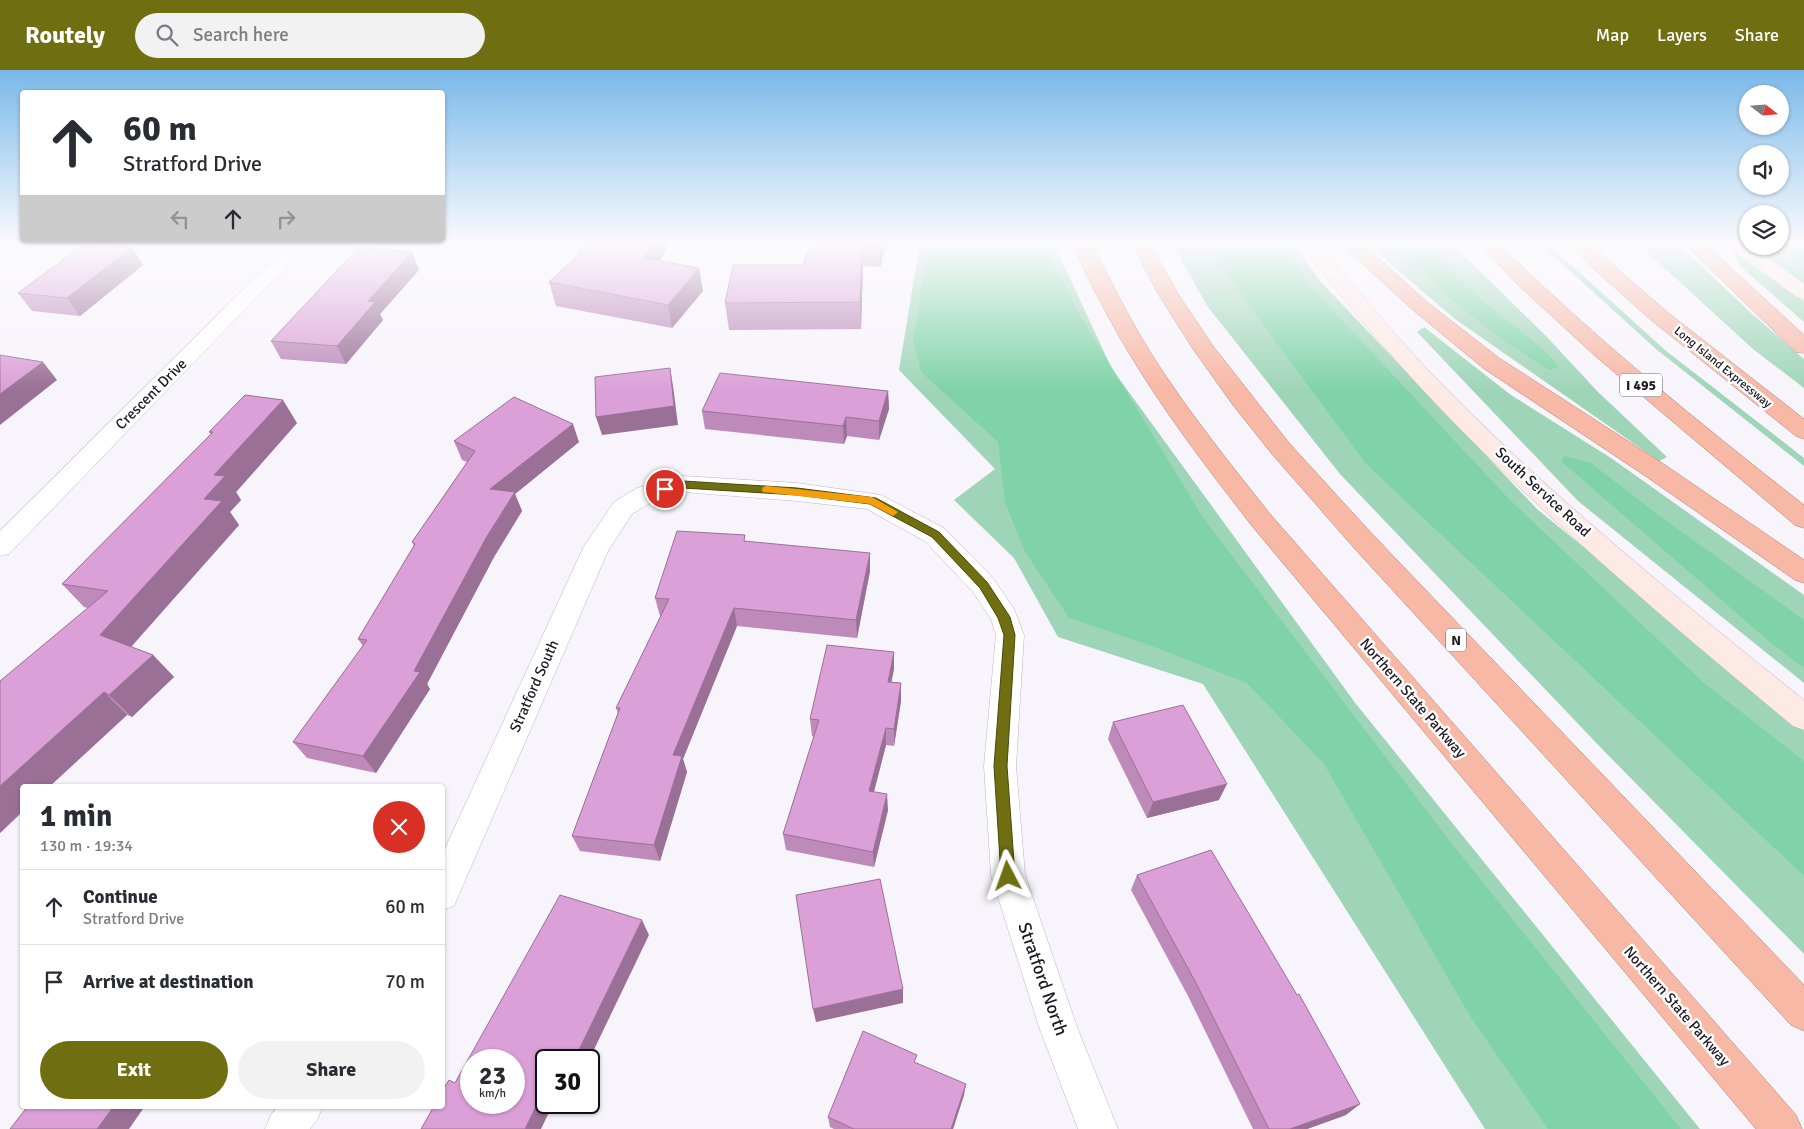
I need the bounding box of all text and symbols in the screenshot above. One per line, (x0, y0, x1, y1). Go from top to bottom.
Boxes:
search box (135, 13, 485, 58)
text: Routely (25, 20, 105, 50)
icon: search (153, 21, 181, 49)
text: Search here (193, 23, 289, 47)
text: Map (1596, 24, 1629, 46)
text: Layers (1657, 24, 1707, 46)
text: Share (1735, 24, 1779, 46)
north arrow (1739, 85, 1789, 135)
map controls (1739, 85, 1789, 255)
text: 60 m (123, 107, 197, 150)
icon: ahead (40, 110, 105, 175)
button: sound (1739, 145, 1789, 195)
text: Stratford Drive (123, 150, 262, 177)
icon: left (166, 205, 194, 233)
icon: ahead (219, 205, 247, 233)
icon: right (272, 205, 300, 233)
button: layers (1739, 205, 1789, 255)
street label: Long Island Expressway (1671, 323, 1775, 412)
street label: Crescent Drive (112, 355, 190, 433)
road number: I 495 (1620, 374, 1662, 396)
street label: South Service Road (1492, 443, 1594, 541)
pin (644, 468, 686, 510)
icon: arrive (651, 475, 679, 503)
road number: N (1446, 628, 1466, 652)
street label: Northern State Parkway (1356, 634, 1470, 762)
street label: Stratford South (506, 637, 562, 735)
text: 1 min (40, 798, 112, 835)
button: close (373, 801, 425, 853)
text: 130 m · 19:34 (40, 836, 133, 856)
position arrow (981, 849, 1033, 901)
text: Continue (83, 885, 158, 909)
icon: ahead (40, 893, 68, 921)
text: 60 m (385, 895, 425, 919)
text: Stratford Drive (83, 909, 184, 929)
street label: Stratford North (1013, 920, 1073, 1038)
street label: Northern State Parkway (1620, 942, 1734, 1070)
icon: arrive (40, 968, 68, 996)
text: Arrive at destination (83, 970, 254, 994)
text: 70 m (385, 970, 425, 994)
button: Exit (40, 1041, 228, 1099)
button: Share (238, 1041, 425, 1099)
speed limit sign: 30 (535, 1049, 600, 1114)
text: 23 (479, 1060, 506, 1091)
text: km/h (479, 1086, 506, 1101)

